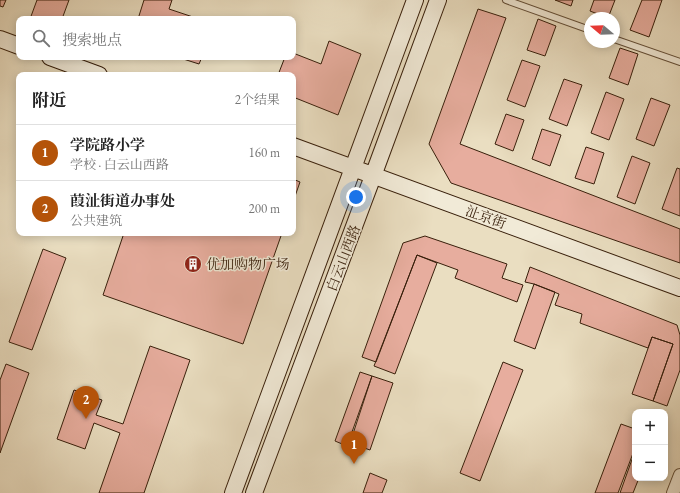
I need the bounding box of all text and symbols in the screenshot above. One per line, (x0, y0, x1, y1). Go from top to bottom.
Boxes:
north arrow (584, 12, 620, 48)
search box (16, 16, 296, 60)
icon: search (30, 27, 52, 49)
text: 搜索地点 (62, 30, 122, 49)
text: 附近 (32, 89, 66, 111)
text: 2个结果 (235, 91, 280, 108)
text: 学院路小学 (70, 135, 145, 154)
text: 1 (42, 144, 48, 161)
text: 160 m (249, 144, 280, 161)
text: 学校 · 白云山西路 (70, 156, 169, 173)
your location (346, 187, 366, 207)
text: 葭沚街道办事处 (70, 191, 175, 210)
text: 2 (42, 200, 48, 217)
text: 200 m (249, 200, 280, 217)
street label: 沚京街 (463, 201, 509, 233)
text: 公共建筑 (70, 212, 122, 229)
street label: 白云山西路 (322, 222, 364, 294)
building icon: 优加购物广场 (183, 254, 203, 274)
place label: 优加购物广场 (206, 255, 290, 273)
pin: 2 (73, 386, 99, 419)
map controls (632, 409, 668, 481)
button: + (632, 409, 668, 445)
pin: 1 (341, 431, 367, 464)
button: − (632, 445, 668, 481)

